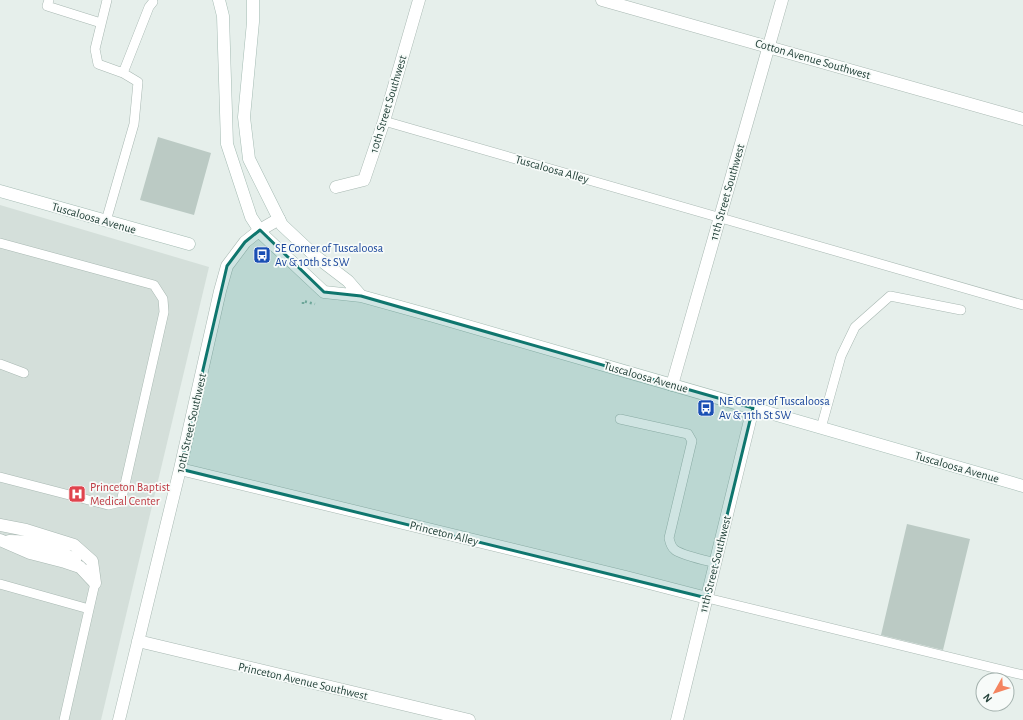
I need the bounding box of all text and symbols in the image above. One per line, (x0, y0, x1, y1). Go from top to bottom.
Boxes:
street label: Cotton Avenue Southwest (754, 37, 872, 81)
street label: 10th Street Southwest (367, 53, 409, 154)
street label: 11th Street Southwest (708, 142, 747, 241)
street label: Tuscaloosa Alley (514, 153, 590, 186)
street label: Tuscaloosa Avenue (50, 200, 138, 236)
place label: SE Corner of Tuscaloosa Av & 10th St SW (275, 242, 384, 268)
bus stop icon: SE Corner of Tuscaloosa Av & 10th St SW (252, 245, 272, 265)
street label: Tuscaloosa Avenue (602, 359, 690, 395)
street label: 10th Street Southwest (174, 372, 208, 474)
place label: NE Corner of Tuscaloosa Av & 11th St SW (719, 395, 830, 421)
bus stop icon: NE Corner of Tuscaloosa Av & 11th St SW (696, 398, 716, 418)
street label: Tuscaloosa Avenue (913, 449, 1001, 485)
place label: Princeton Baptist Medical Center (90, 481, 170, 507)
hospital icon: Princeton Baptist Medical Center (67, 484, 87, 504)
street label: 11th Street Southwest (697, 514, 733, 614)
street label: Princeton Alley (408, 519, 480, 548)
street label: Princeton Avenue Southwest (237, 660, 369, 702)
north arrow (975, 672, 1015, 712)
text: N (981, 692, 994, 704)

